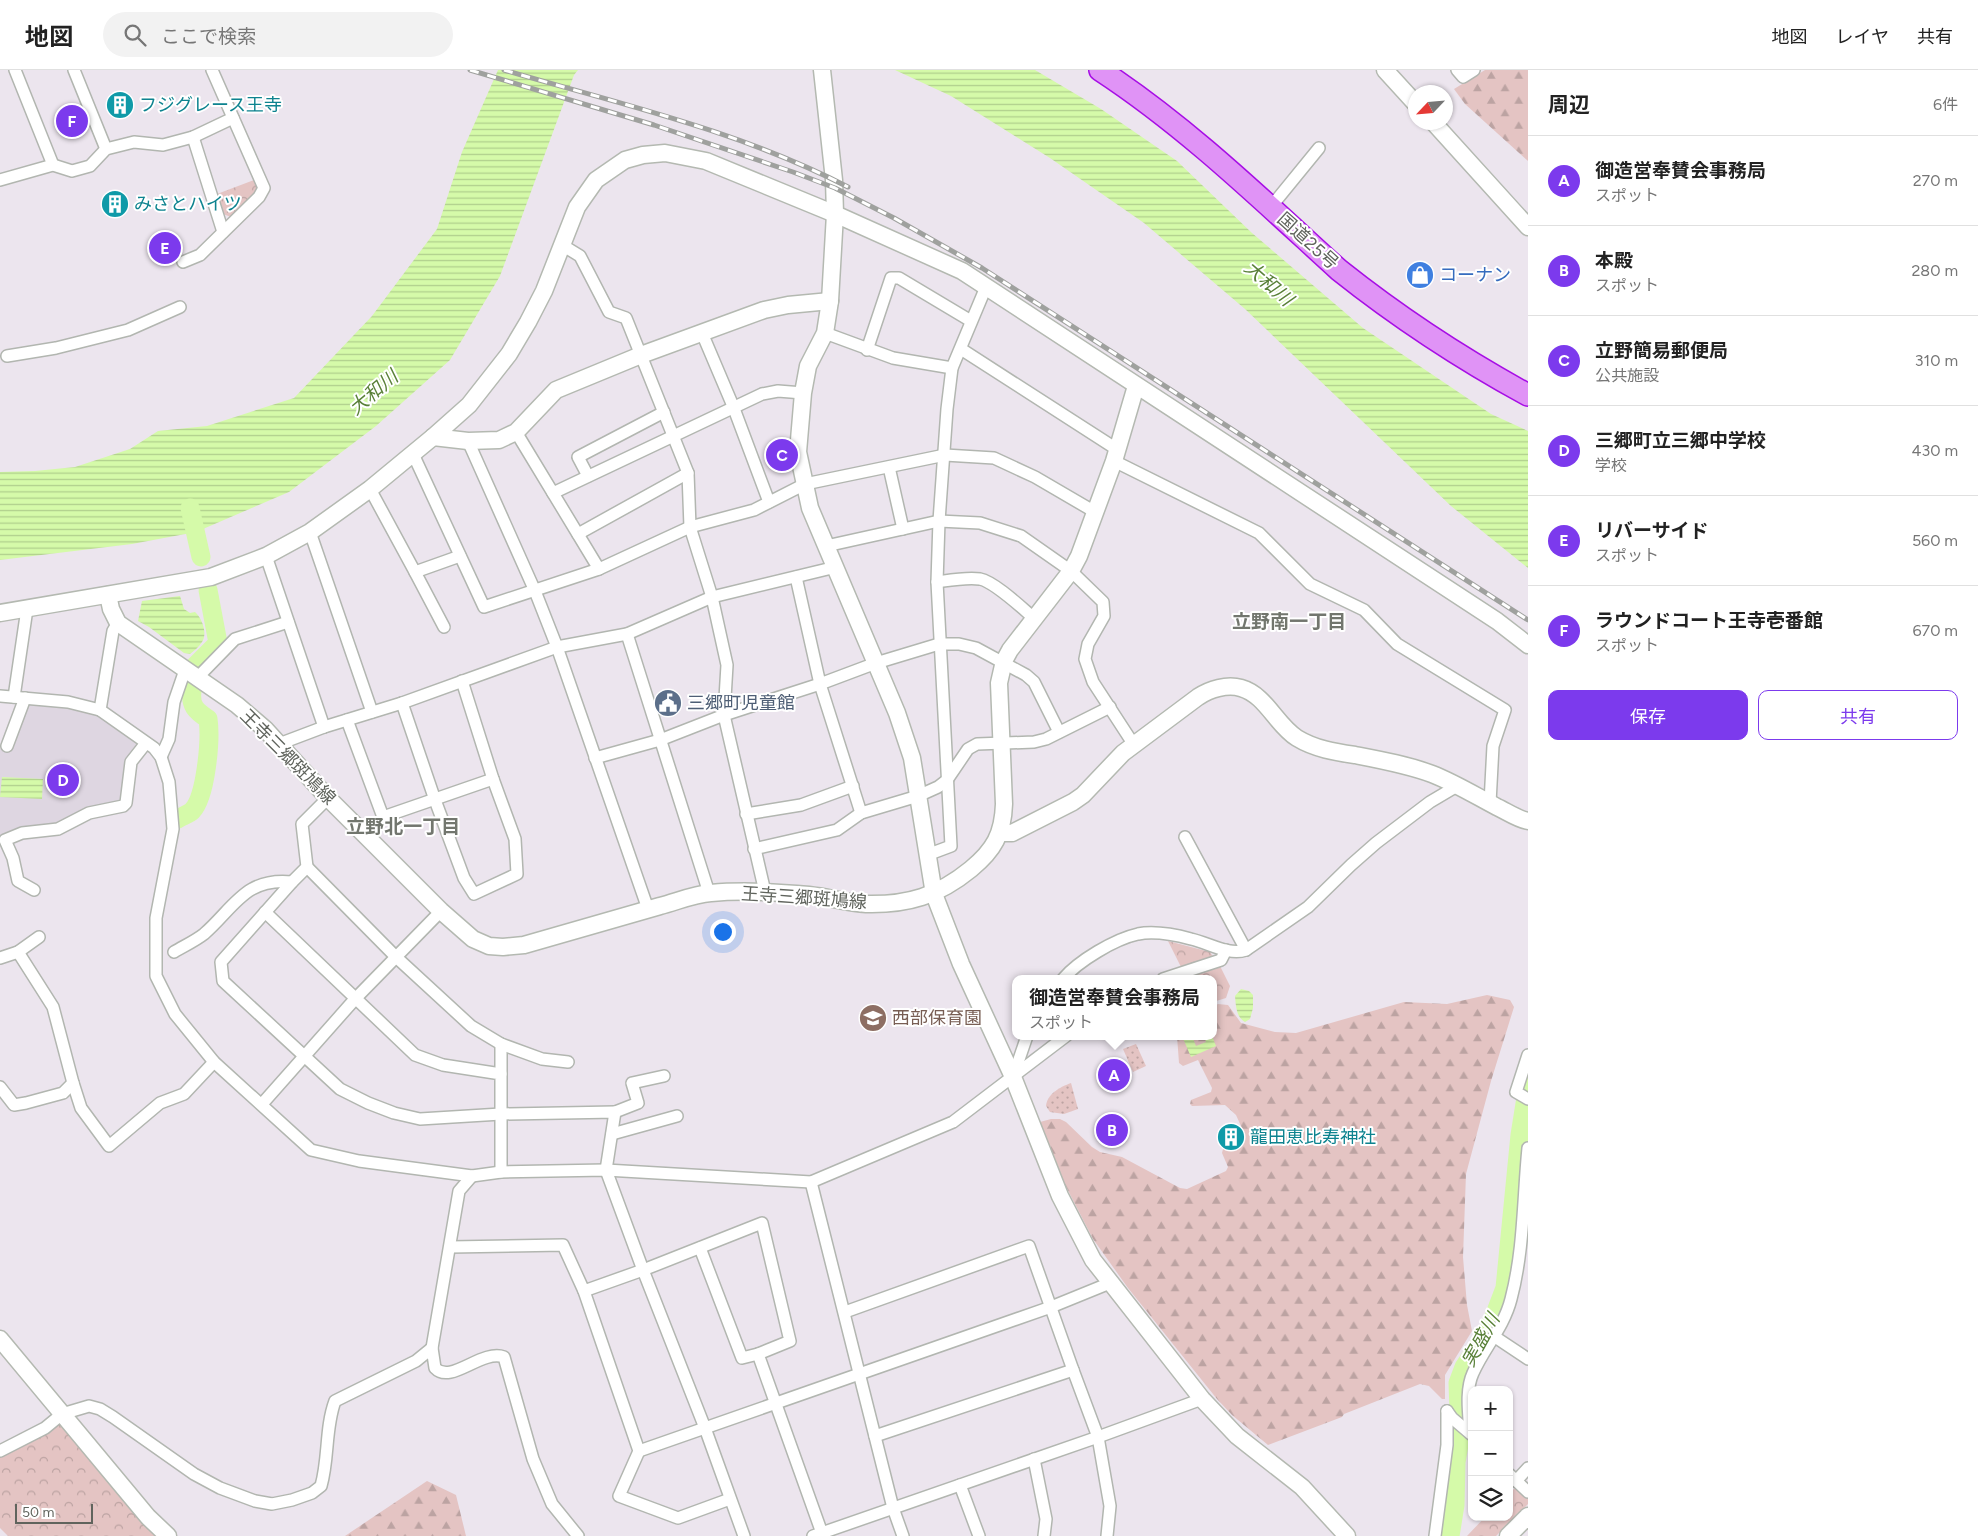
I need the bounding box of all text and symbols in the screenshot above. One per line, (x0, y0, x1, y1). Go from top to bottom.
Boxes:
search box (103, 12, 453, 57)
icon: search (121, 21, 149, 49)
text: 地図 (25, 22, 73, 51)
text: ここで検索 (161, 25, 256, 48)
text: 地図 (1772, 26, 1808, 48)
text: レイヤ (1836, 26, 1889, 48)
text: 共有 (1917, 26, 1953, 48)
north arrow (1408, 85, 1453, 130)
building icon: フジグレース王寺 (105, 90, 135, 120)
text: 周辺 (1548, 92, 1590, 117)
place label: フジグレース王寺 (139, 94, 282, 116)
text: 6件 (1933, 95, 1958, 114)
pin: F (56, 102, 88, 140)
text: 御造営奉賛会事務局 (1595, 159, 1766, 182)
text: A (1558, 171, 1570, 190)
text: 270 m (1913, 171, 1958, 190)
text: スポット (1595, 186, 1659, 205)
building icon: みさとハイツ (100, 189, 130, 219)
place label: みさとハイツ (134, 193, 242, 215)
street label: 国道25号 (1273, 208, 1343, 274)
pin: E (149, 229, 181, 267)
text: 本殿 (1595, 249, 1633, 272)
water label: 大和川 (1240, 256, 1299, 312)
shop icon: コーナン (1405, 260, 1435, 290)
text: B (1559, 261, 1569, 280)
text: 280 m (1911, 261, 1958, 280)
place label: コーナン (1439, 264, 1511, 286)
text: スポット (1595, 276, 1659, 295)
text: 立野簡易郵便局 (1595, 339, 1728, 362)
text: C (1558, 351, 1570, 370)
text: 310 m (1915, 351, 1958, 370)
water label: 大和川 (344, 364, 404, 420)
text: 公共施設 (1595, 366, 1659, 385)
text: 三郷町立三郷中学校 (1595, 429, 1766, 452)
pin: C (766, 436, 798, 474)
text: D (1558, 441, 1570, 460)
text: 430 m (1912, 441, 1958, 460)
text: 学校 (1595, 456, 1627, 475)
text: リバーサイド (1595, 519, 1709, 542)
text: E (1559, 531, 1569, 550)
text: 560 m (1912, 531, 1958, 550)
text: スポット (1595, 546, 1659, 565)
text: ラウンドコート王寺壱番館 (1595, 609, 1823, 632)
district label: 立野南一丁目 (1232, 610, 1346, 633)
text: F (1560, 621, 1568, 640)
text: 670 m (1913, 621, 1958, 640)
text: スポット (1595, 636, 1659, 655)
public building icon: 三郷町児童館 (653, 688, 683, 718)
button: 保存 (1548, 690, 1748, 740)
button: 共有 (1758, 690, 1958, 740)
place label: 三郷町児童館 (687, 692, 795, 714)
street label: 王寺三郷斑鳩線 (236, 705, 340, 809)
pin: D (47, 761, 79, 799)
district label: 立野北一丁目 (346, 815, 460, 838)
street label: 王寺三郷斑鳩線 (740, 883, 868, 913)
your location (710, 919, 736, 945)
popup (1012, 975, 1217, 1040)
text: 御造営奉賛会事務局 (1029, 986, 1200, 1009)
school or university icon: 西部保育園 (858, 1003, 888, 1033)
place label: 西部保育園 (892, 1007, 982, 1029)
text: スポット (1029, 1013, 1093, 1032)
pin: A (1098, 1056, 1130, 1094)
pin: B (1096, 1111, 1128, 1149)
building icon: 龍田恵比寿神社 (1216, 1122, 1246, 1152)
place label: 龍田恵比寿神社 (1250, 1126, 1376, 1148)
water label: 実盛川 (1457, 1308, 1505, 1371)
map controls (1468, 1386, 1513, 1521)
button: + (1468, 1386, 1513, 1431)
button: − (1468, 1431, 1513, 1476)
button: layers (1468, 1476, 1513, 1521)
scale bar (15, 1501, 92, 1524)
text: 50 m (22, 1504, 54, 1521)

